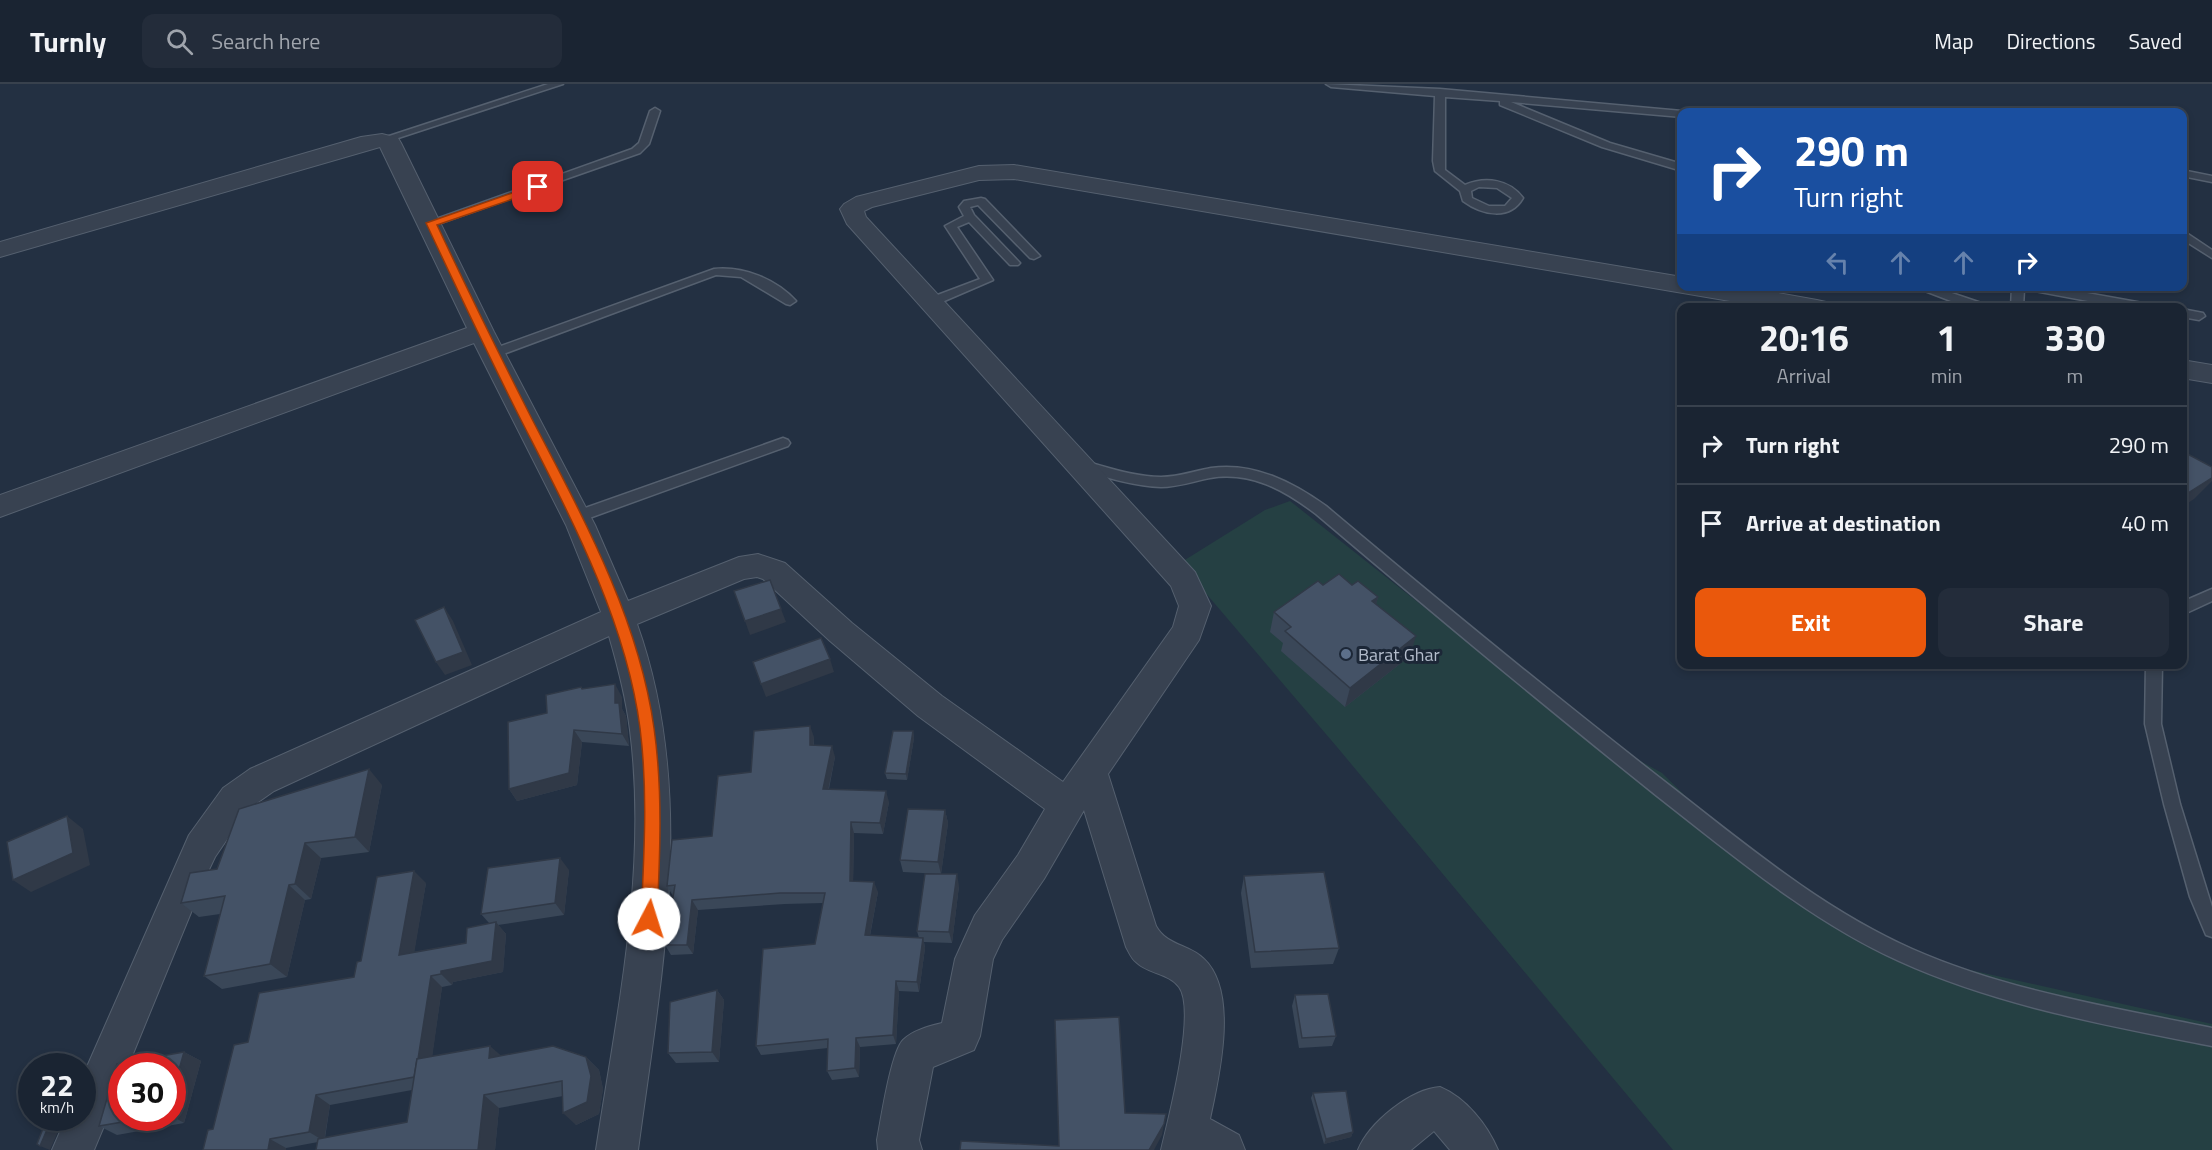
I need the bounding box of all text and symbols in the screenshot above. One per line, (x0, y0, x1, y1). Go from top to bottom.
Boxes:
search box (142, 14, 562, 68)
text: Turnly (30, 20, 106, 63)
text: Search here (211, 24, 320, 58)
icon: search (163, 25, 196, 58)
text: Map (1934, 25, 1974, 57)
text: Directions (2007, 25, 2096, 57)
text: Saved (2129, 25, 2182, 57)
text: 290 m (1794, 118, 1909, 182)
icon: right (1695, 132, 1773, 210)
pin (512, 161, 563, 212)
icon: arrive (521, 170, 554, 203)
text: Turn right (1794, 176, 1903, 217)
icon: left (1821, 246, 1854, 279)
icon: ahead (1884, 246, 1917, 279)
icon: ahead (1947, 246, 1980, 279)
icon: right (2010, 246, 2043, 279)
text: 20:16 (1759, 310, 1849, 365)
text: 1 (1937, 310, 1957, 365)
text: 330 (2045, 310, 2105, 365)
text: Arrival (1777, 360, 1831, 391)
text: min (1931, 360, 1963, 391)
text: m (2066, 360, 2083, 391)
text: Turn right (1746, 428, 1840, 462)
text: 290 m (2109, 428, 2169, 462)
icon: right (1695, 429, 1728, 462)
text: Arrive at destination (1746, 506, 1941, 540)
text: 40 m (2121, 506, 2169, 540)
icon: arrive (1695, 507, 1728, 540)
button: Exit (1695, 588, 1926, 657)
button: Share (1938, 588, 2169, 657)
place label: Barat Ghar (1358, 641, 1440, 668)
marker: Barat Ghar (1339, 647, 1353, 661)
position arrow (617, 887, 681, 951)
speed limit sign: 30 (108, 1053, 186, 1131)
text: 22 (40, 1062, 74, 1108)
text: km/h (40, 1096, 74, 1119)

